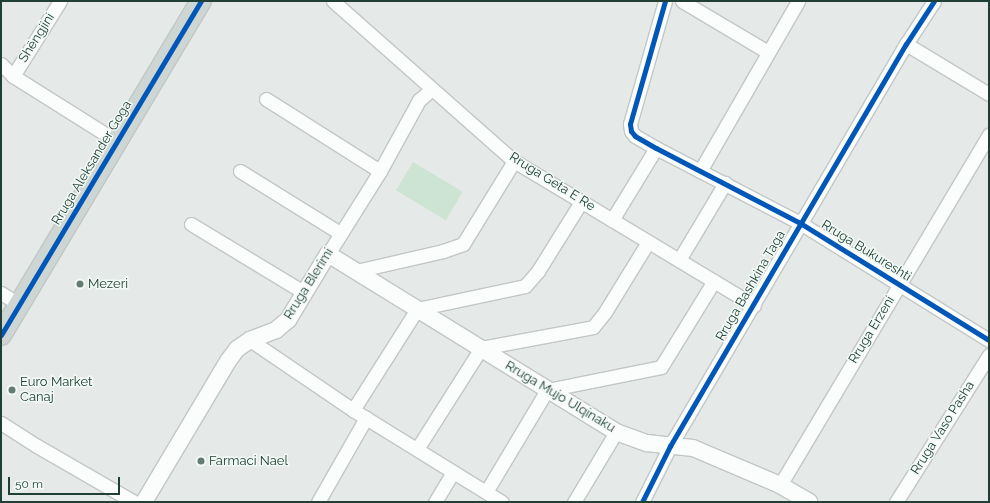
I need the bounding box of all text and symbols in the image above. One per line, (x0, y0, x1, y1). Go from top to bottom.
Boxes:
street label: Shëngjini (16, 10, 58, 66)
street label: Rruga Aleksander Goga (49, 98, 135, 228)
street label: Rruga Geta E Re (506, 149, 598, 215)
street label: Rruga Bukureshti (818, 217, 914, 285)
street label: Rruga Bashkina Taga (713, 228, 789, 344)
street label: Rruga Blerimi (281, 245, 337, 323)
place label: Mezeri (88, 276, 128, 292)
marker: Mezeri (75, 279, 85, 289)
street label: Rruga Erzeni (846, 293, 898, 367)
street label: Rruga Mujo Ulqinaku (502, 358, 618, 436)
place label: Euro Market Canaj (20, 375, 92, 406)
street label: Rruga Vaso Pasha (908, 378, 978, 478)
marker: Euro Market Canaj (7, 385, 17, 395)
place label: Farmaci Nael (209, 453, 288, 469)
marker: Farmaci Nael (196, 456, 206, 466)
scale bar (10, 469, 122, 495)
text: 50 m (15, 477, 43, 491)

